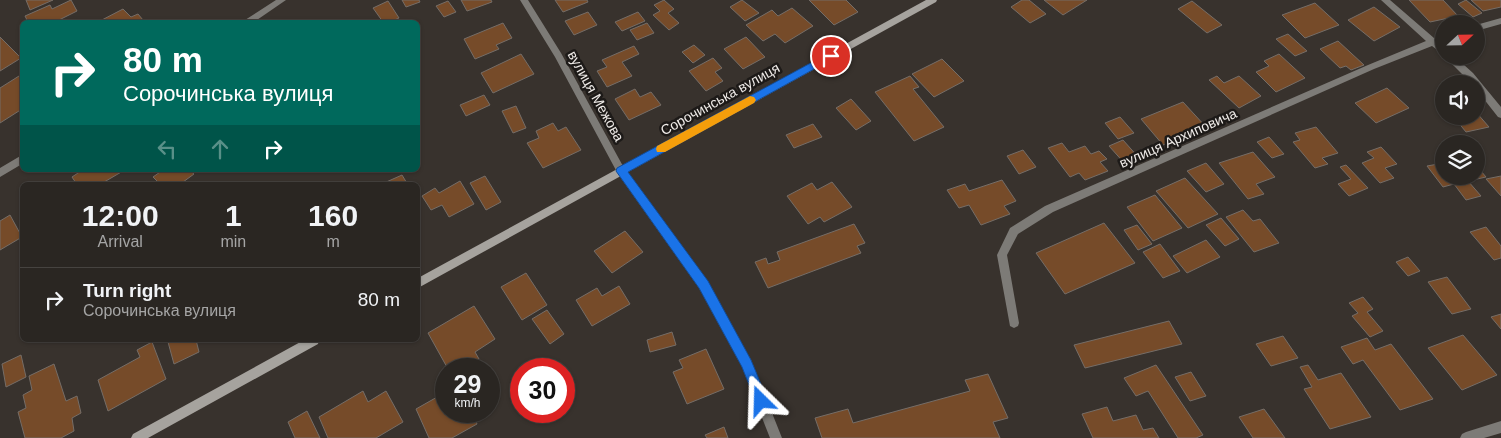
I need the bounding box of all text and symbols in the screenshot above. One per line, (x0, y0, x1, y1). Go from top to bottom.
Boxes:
north arrow (1435, 15, 1485, 65)
map controls (1435, 15, 1485, 185)
pin (810, 35, 852, 77)
icon: right (40, 40, 105, 105)
text: 80 m (123, 40, 203, 79)
icon: arrive (817, 42, 845, 70)
street label: вулиця Межова (565, 48, 628, 144)
street label: Сорочинська вулиця (658, 60, 782, 138)
button: sound (1435, 75, 1485, 125)
text: Сорочинська вулиця (123, 81, 333, 106)
street label: вулиця Архиповича (1117, 105, 1239, 171)
icon: left (153, 135, 181, 163)
icon: ahead (206, 135, 234, 163)
icon: right (259, 135, 287, 163)
button: layers (1435, 135, 1485, 185)
text: 12:00 (82, 199, 159, 232)
text: 1 (225, 199, 242, 232)
text: 160 (308, 199, 358, 232)
text: Arrival (98, 233, 143, 250)
text: min (220, 233, 246, 250)
text: m (326, 233, 340, 250)
text: Turn right (83, 280, 171, 301)
icon: right (40, 286, 68, 314)
text: 80 m (358, 289, 400, 310)
text: Сорочинська вулиця (83, 302, 236, 319)
speed limit sign: 30 (510, 358, 575, 423)
text: 29 (454, 370, 481, 398)
position arrow (734, 374, 786, 426)
text: km/h (454, 396, 481, 410)

